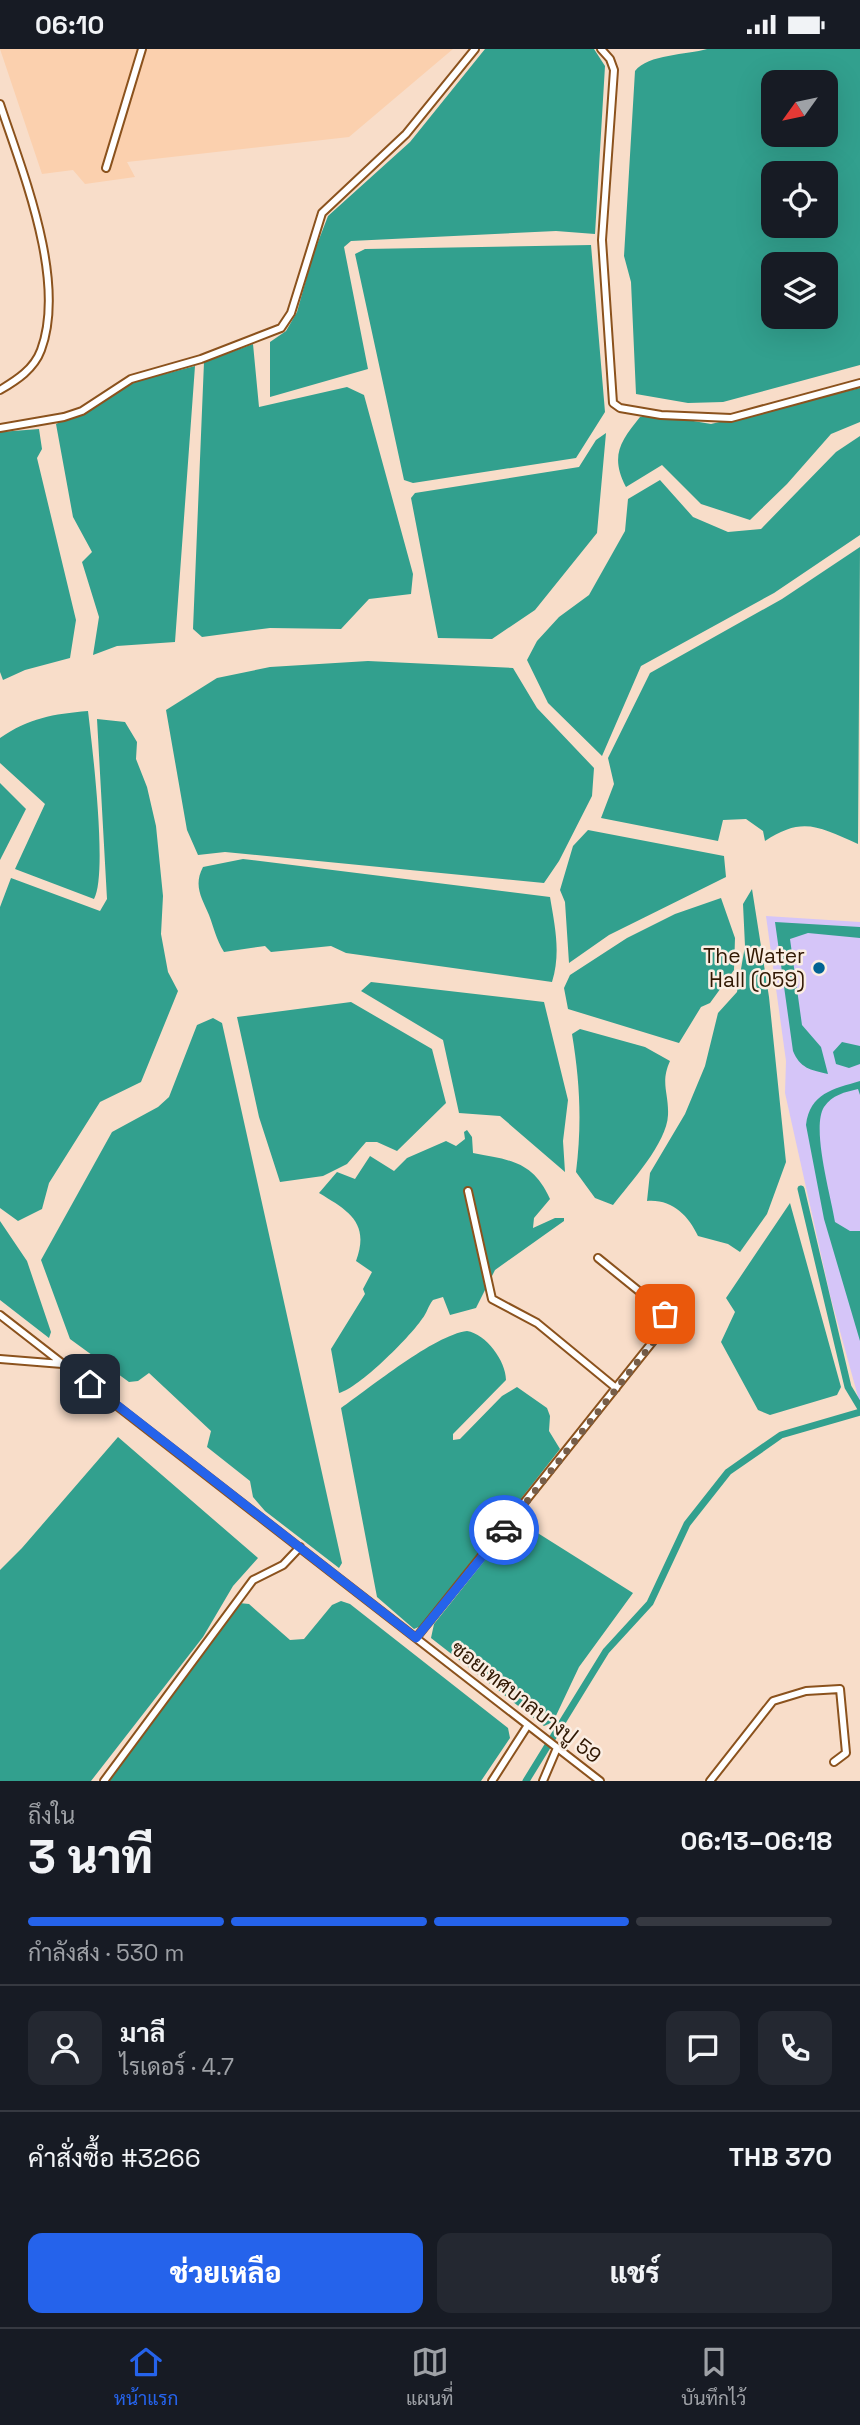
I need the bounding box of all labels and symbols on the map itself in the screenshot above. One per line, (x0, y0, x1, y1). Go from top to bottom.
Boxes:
north arrow (761, 70, 838, 147)
place label: The Water Hall (059) (703, 942, 805, 993)
marker: The Water Hall (059) (811, 960, 827, 976)
pin (635, 1284, 695, 1344)
pin (60, 1354, 120, 1414)
courier (469, 1495, 539, 1565)
street label: ซอยเทศบาลบางปู 59 (444, 1634, 607, 1770)

